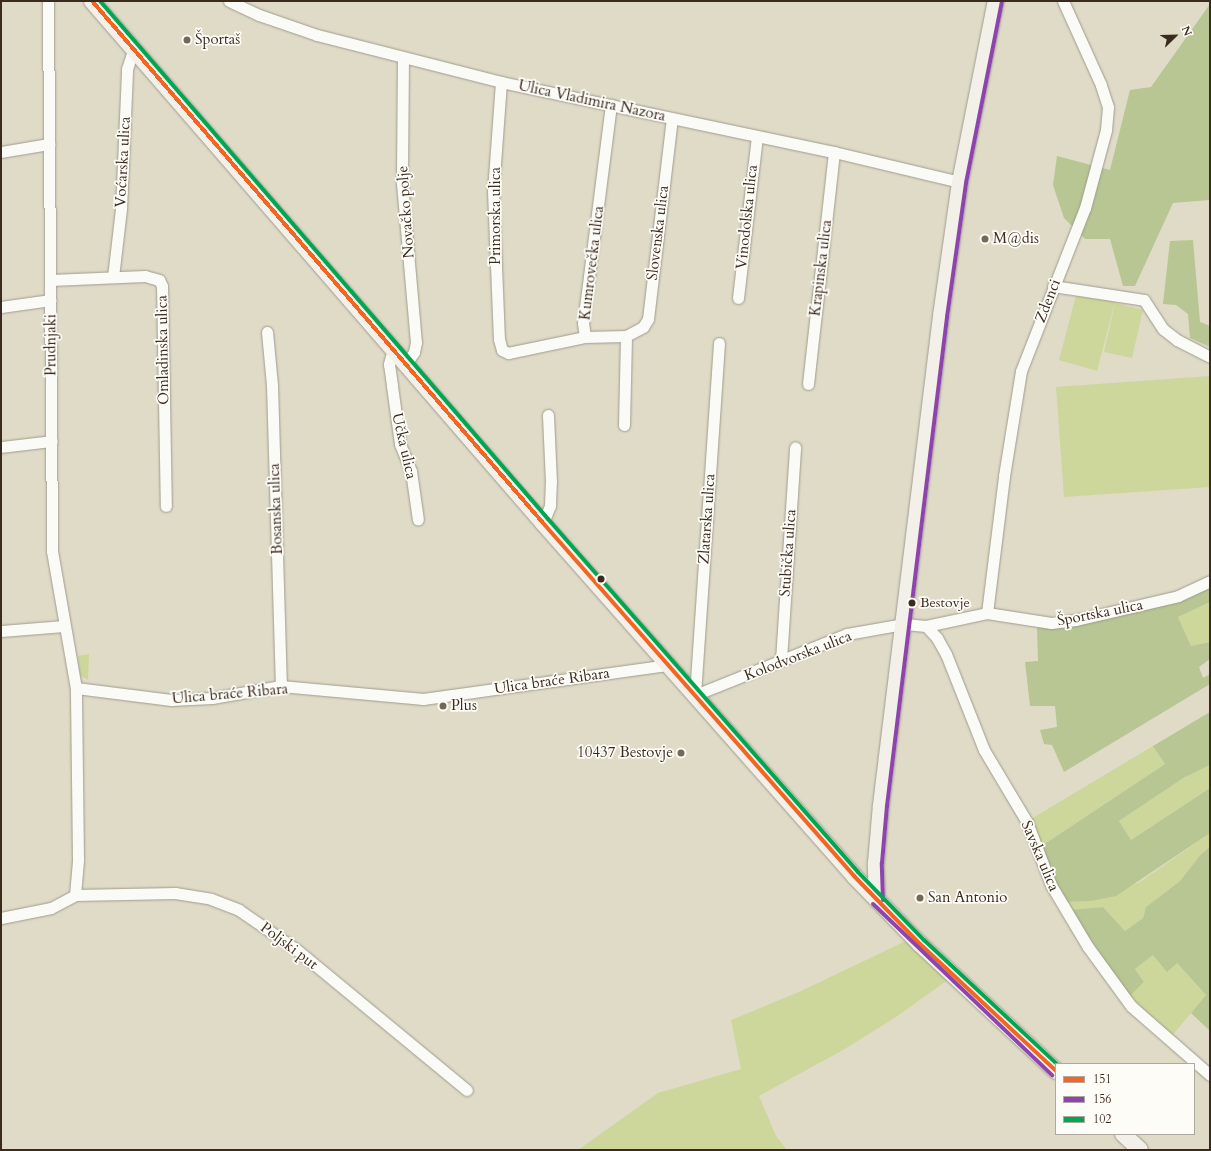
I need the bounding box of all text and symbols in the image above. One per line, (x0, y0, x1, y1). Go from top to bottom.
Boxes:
north arrow (1155, 16, 1195, 56)
text: N (1178, 24, 1195, 38)
place label: Športaš (195, 31, 240, 49)
marker: Športaš (182, 35, 192, 45)
street label: Ulica Vladimira Nazora (517, 77, 667, 125)
street label: Voćarska ulica (112, 116, 134, 208)
street label: Vinodolska ulica (733, 164, 761, 270)
street label: Novačko polje (394, 165, 418, 259)
street label: Primorska ulica (487, 167, 505, 265)
street label: Slovenska ulica (643, 185, 673, 281)
street label: Kumrovečka ulica (576, 205, 608, 321)
street label: Krapinska ulica (806, 219, 836, 317)
place label: M@dis (993, 230, 1039, 248)
marker: M@dis (980, 234, 990, 244)
street label: Zdenci (1032, 277, 1064, 325)
street label: Omladinska ulica (153, 295, 173, 405)
street label: Prudnjaki (42, 314, 60, 376)
street label: Učka ulica (388, 411, 420, 481)
street label: Bosanska ulica (265, 463, 287, 555)
street label: Zlatarska ulica (695, 473, 719, 565)
street label: Stubička ulica (776, 509, 800, 597)
unlabelled marker (596, 574, 606, 584)
place label: Bestovje (920, 595, 970, 611)
street label: Športska ulica (1056, 596, 1144, 630)
marker: Bestovje (907, 598, 917, 608)
street label: Kolodvorska ulica (742, 627, 854, 685)
street label: Ulica braće Ribara (493, 664, 611, 698)
street label: Ulica braće Ribara (171, 680, 289, 708)
place label: Plus (451, 697, 477, 715)
marker: Plus (438, 701, 448, 711)
place label: 10437 Bestovje (577, 744, 673, 762)
marker: 10437 Bestovje (676, 748, 686, 758)
street label: Savska ulica (1017, 818, 1063, 894)
place label: San Antonio (928, 889, 1007, 907)
marker: San Antonio (915, 893, 925, 903)
street label: Poljski put (257, 919, 321, 973)
legend (1055, 1063, 1195, 1135)
text: 151 (1093, 1071, 1111, 1087)
text: 156 (1093, 1091, 1111, 1107)
text: 102 (1093, 1111, 1111, 1127)

